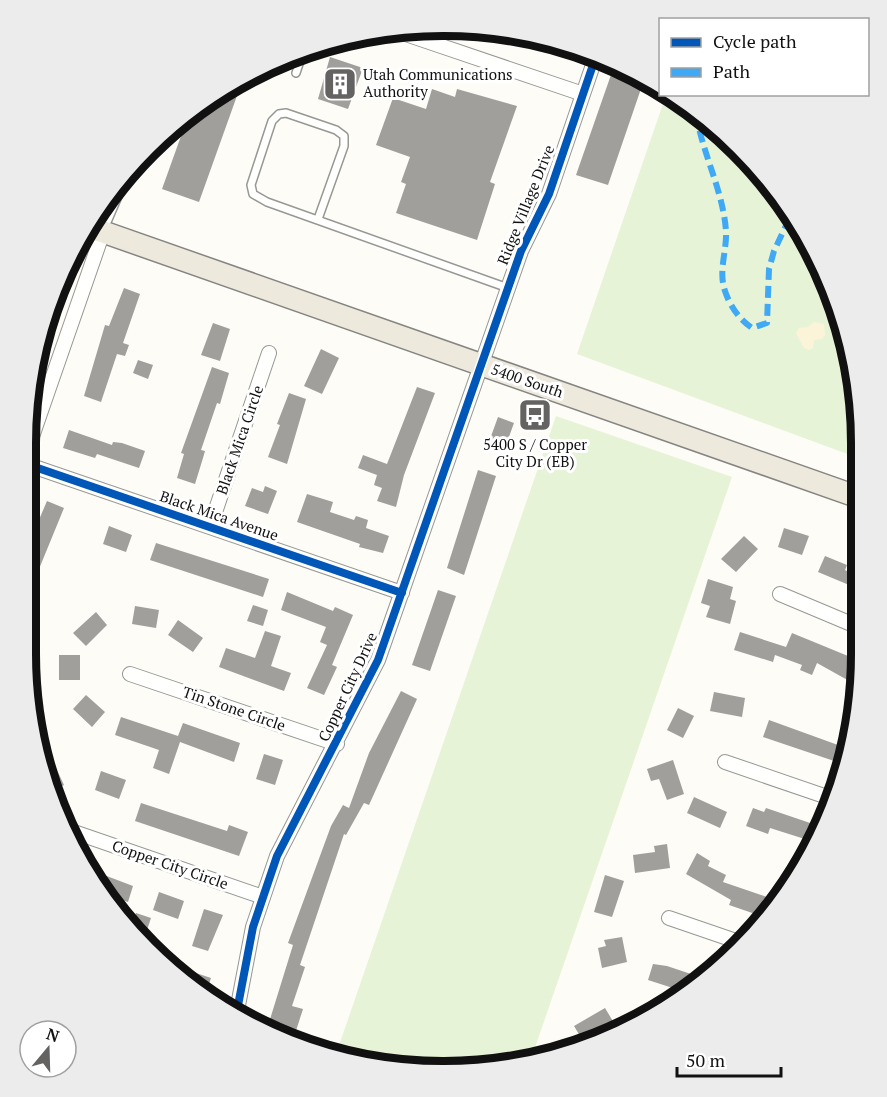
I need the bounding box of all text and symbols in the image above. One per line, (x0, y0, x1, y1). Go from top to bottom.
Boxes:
legend (659, 18, 869, 96)
text: Cycle path (713, 29, 797, 53)
text: Path (713, 59, 750, 83)
place label: Utah Communications Authority (363, 64, 513, 101)
building icon: Utah Communications Authority (322, 66, 358, 102)
street label: Ridge Village Drive (492, 142, 558, 267)
street label: 5400 South (489, 358, 566, 402)
street label: Black Mica Circle (211, 382, 267, 497)
bus stop icon: 5400 S / Copper City Dr (EB) (517, 397, 553, 433)
place label: 5400 S / Copper City Dr (EB) (483, 434, 587, 471)
street label: Black Mica Avenue (157, 485, 281, 545)
street label: Copper City Drive (313, 629, 381, 744)
street label: Tin Stone Circle (180, 681, 288, 735)
street label: Copper City Circle (110, 835, 231, 893)
north arrow (18, 1019, 78, 1079)
text: N (44, 1022, 62, 1047)
scale bar (677, 1040, 780, 1078)
text: 50 m (686, 1048, 726, 1072)

